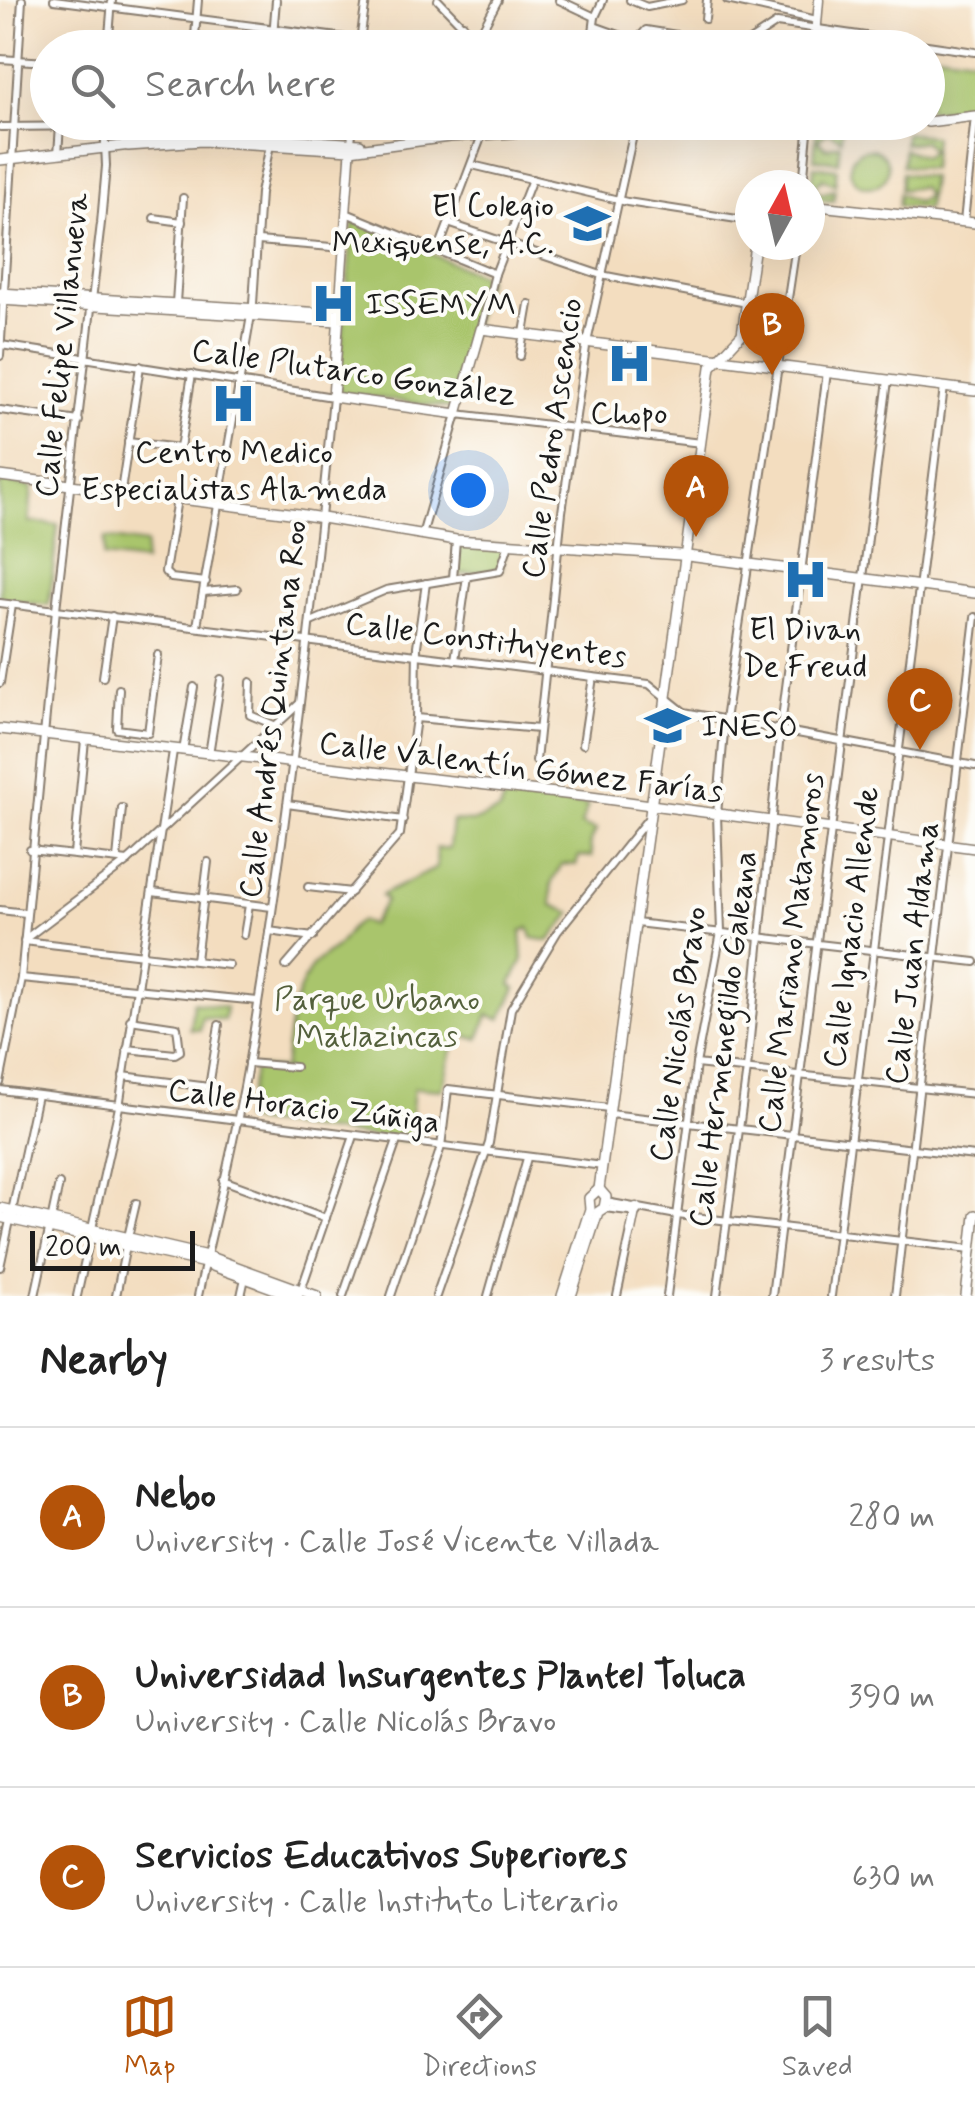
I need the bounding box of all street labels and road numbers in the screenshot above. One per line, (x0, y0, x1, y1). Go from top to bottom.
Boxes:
street label: Calle Felipe Villanueva (26, 190, 100, 500)
street label: Calle Pedro Ascencio (512, 295, 593, 581)
street label: Calle Plutarco González (189, 329, 519, 417)
street label: Calle Andrés Quintana Roo (230, 518, 318, 901)
street label: Calle Constituyentes (343, 603, 629, 679)
street label: Calle Valentín Gómez Farías (316, 722, 725, 814)
street label: Calle Mariano Matamoros (749, 771, 835, 1136)
street label: Calle Ignacio Allende (814, 784, 890, 1070)
street label: Calle Juan Aldama (876, 819, 950, 1087)
street label: Calle Hermenegildo Galeana (680, 848, 771, 1230)
street label: Calle Nicolás Bravo (640, 904, 718, 1165)
street label: Calle Horacio Zúñiga (165, 1069, 442, 1144)

